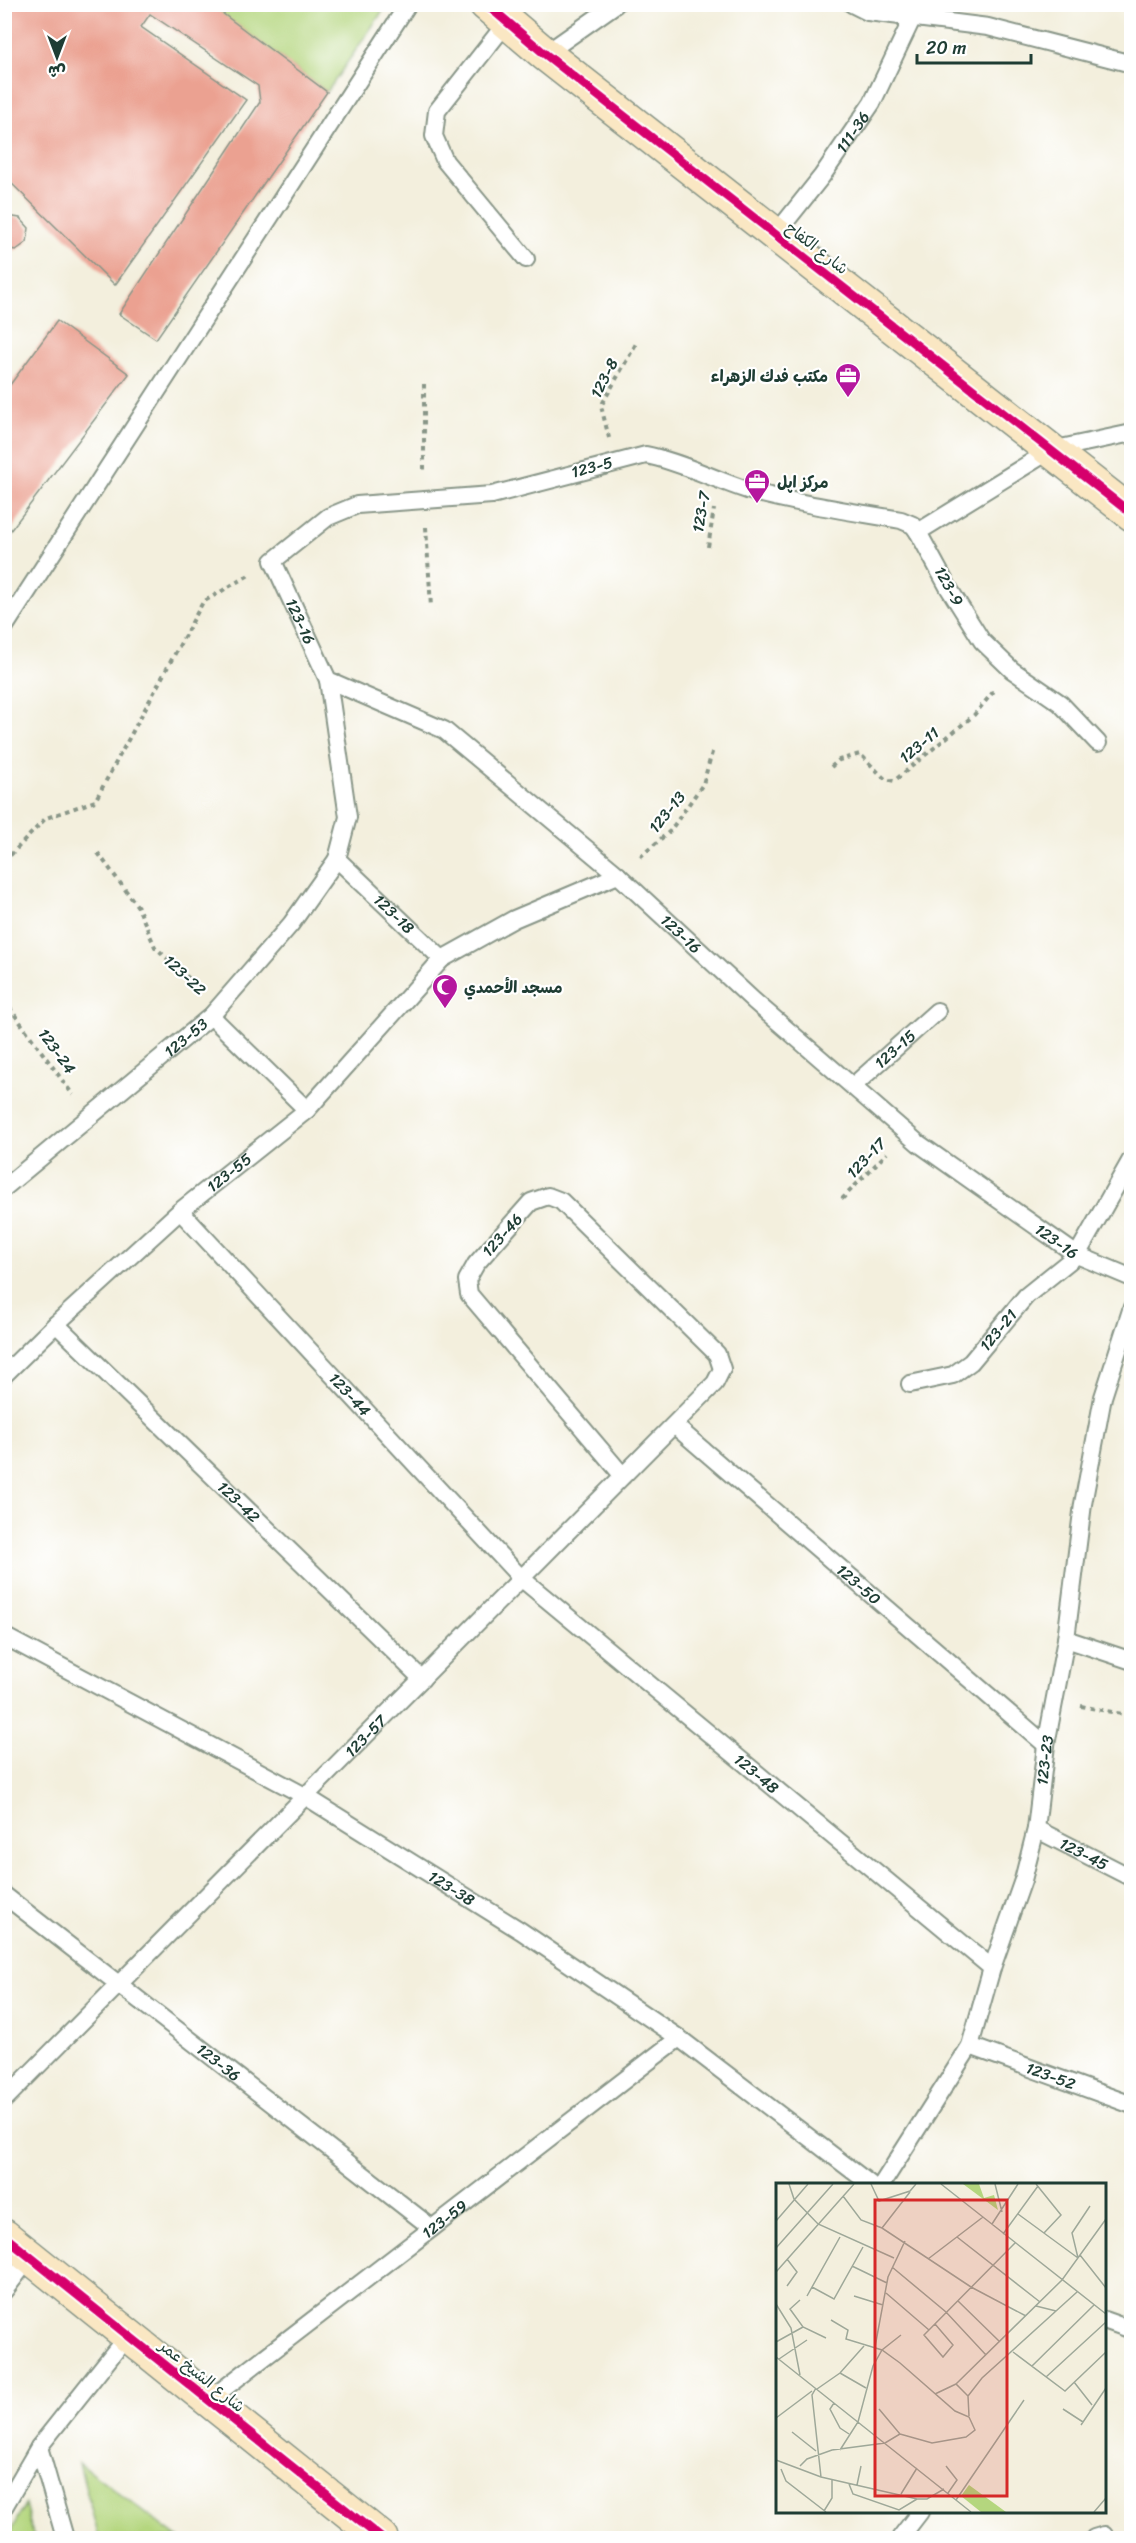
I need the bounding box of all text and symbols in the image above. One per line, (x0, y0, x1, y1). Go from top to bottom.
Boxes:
north arrow (27, 27, 87, 87)
scale bar (917, 27, 1031, 65)
text: 20 m (926, 32, 966, 64)
text: ش (48, 57, 66, 86)
street label: 111-36 (827, 105, 877, 159)
street label: شارع الكفاح (779, 214, 855, 282)
street label: 123-8 (582, 352, 627, 403)
office icon: مكتب فدك الزهراء (833, 361, 863, 399)
place label: مكتب فدك الزهراء (711, 362, 828, 391)
street label: 123-5 (568, 447, 616, 486)
office icon: مركز اپل (742, 467, 772, 505)
place label: مركز اپل (777, 468, 828, 497)
street label: 123-7 (683, 488, 719, 535)
street label: 123-9 (926, 561, 972, 612)
street label: 123-16 (277, 593, 324, 649)
street label: 123-11 (892, 719, 946, 771)
street label: 123-13 (641, 784, 693, 840)
street label: 123-18 (367, 886, 422, 941)
street label: 123-16 (654, 907, 709, 961)
street label: 123-22 (157, 947, 213, 1003)
mosque icon: مسجد الأحمدي (430, 972, 460, 1010)
place label: مسجد الأحمدي (464, 973, 563, 1002)
street label: 123-53 (157, 1010, 215, 1065)
street label: 123-15 (867, 1021, 923, 1076)
street label: 123-24 (30, 1022, 84, 1080)
street label: 123-17 (839, 1130, 894, 1185)
street label: 123-55 (200, 1145, 258, 1200)
street label: 123-46 (474, 1206, 530, 1264)
street label: 123-16 (1029, 1215, 1085, 1267)
street label: 123-21 (971, 1302, 1025, 1358)
street label: 123-44 (322, 1365, 379, 1423)
street label: 123-42 (210, 1473, 268, 1530)
street label: 123-50 (830, 1556, 888, 1612)
street label: 123-57 (337, 1707, 394, 1764)
street label: 123-23 (1027, 1732, 1062, 1787)
street label: 123-48 (727, 1745, 786, 1801)
street label: 123-45 (1054, 1829, 1114, 1878)
street label: 123-38 (423, 1862, 481, 1914)
street label: 123-36 (190, 2035, 247, 2089)
street label: 123-52 (1022, 2053, 1080, 2098)
inset map (776, 2183, 1106, 2513)
street label: 123-59 (415, 2191, 474, 2246)
street label: شارع الشيخ عمر (151, 2331, 252, 2420)

